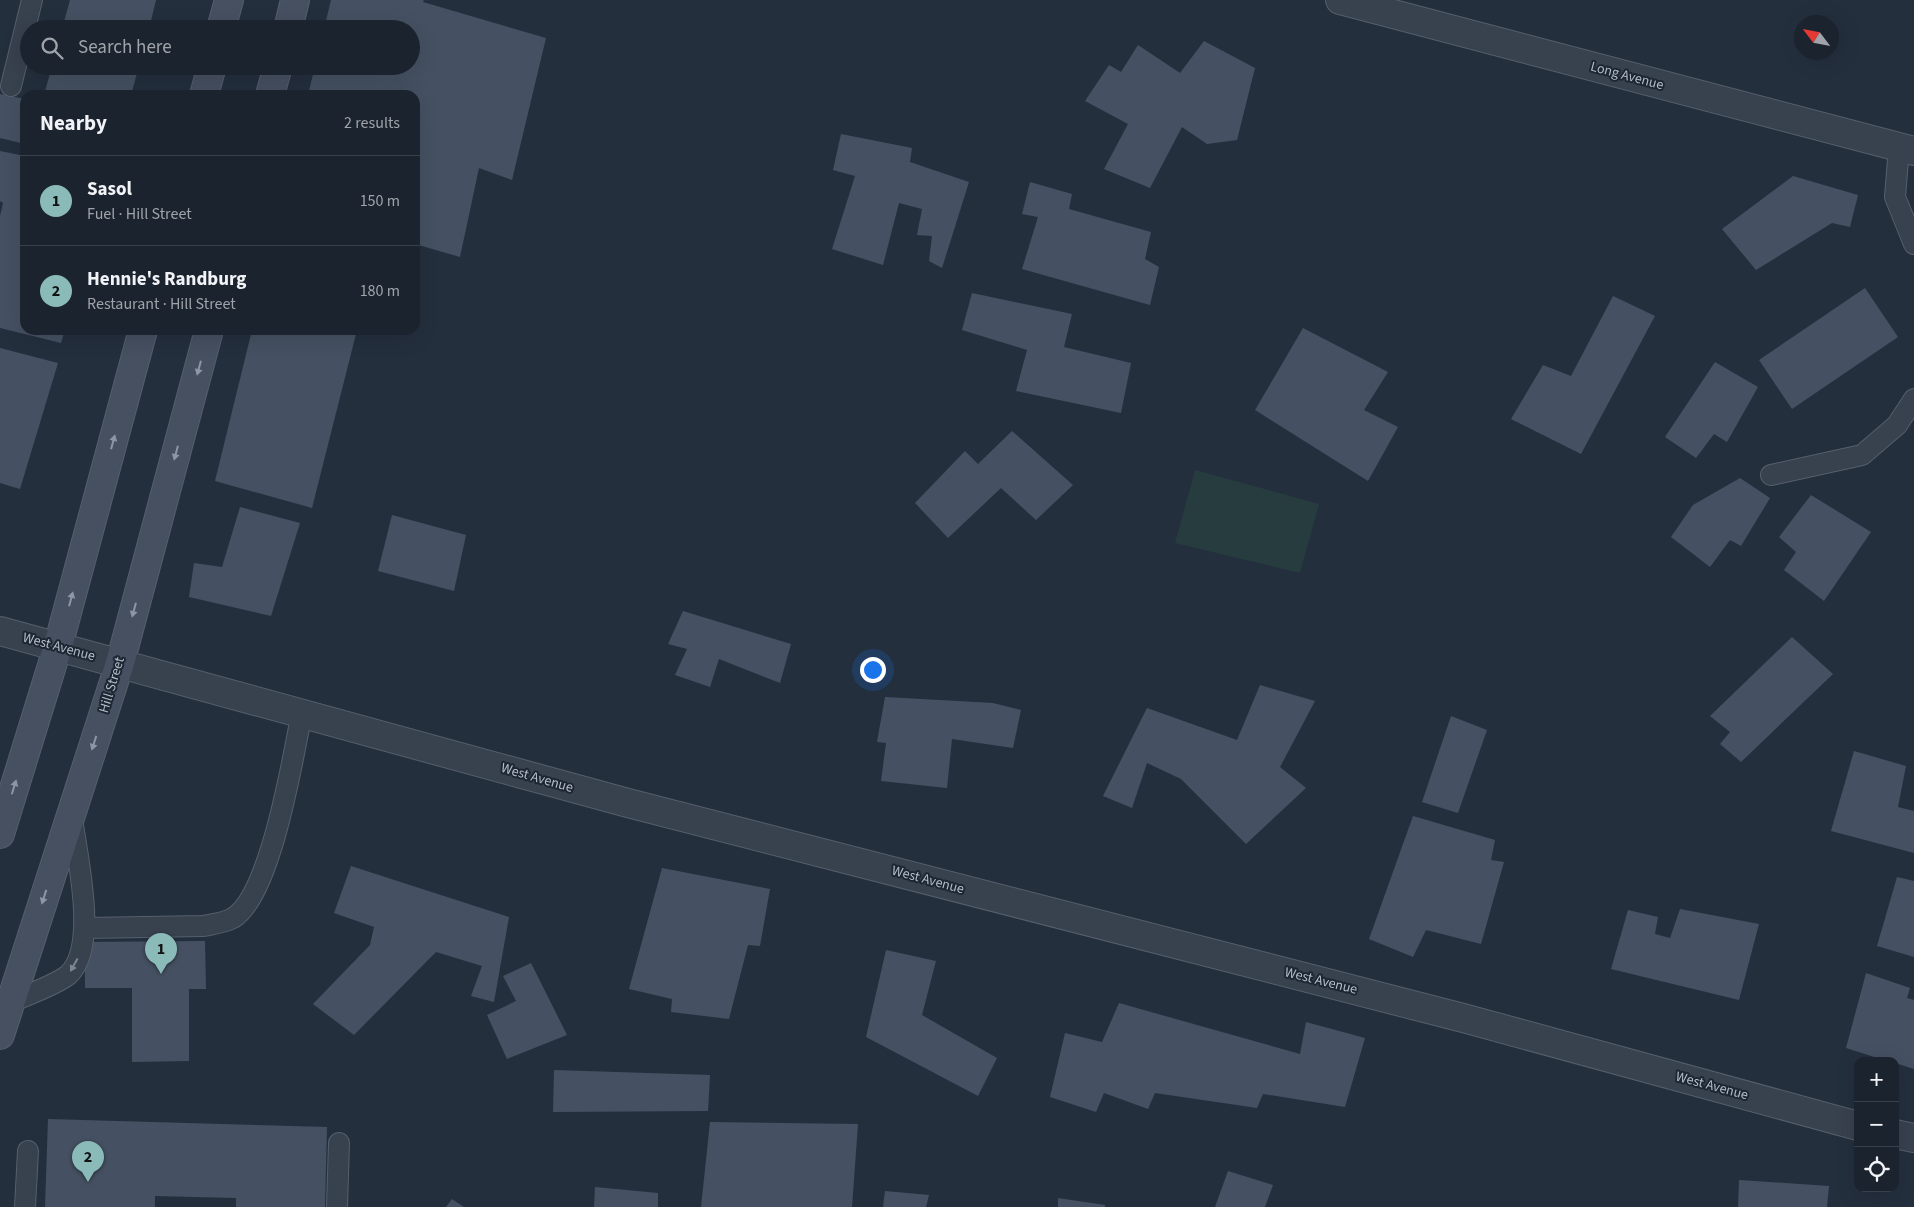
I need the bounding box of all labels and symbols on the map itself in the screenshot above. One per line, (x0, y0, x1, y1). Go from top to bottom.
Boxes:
north arrow (1794, 15, 1839, 60)
street label: Long Avenue (1588, 57, 1666, 95)
one-way arrow (195, 361, 203, 376)
one-way arrow (109, 434, 117, 450)
one-way arrow (172, 446, 180, 461)
one-way arrow (67, 591, 75, 607)
one-way arrow (130, 603, 138, 618)
street label: West Avenue (21, 628, 97, 666)
street label: Hill Street (94, 654, 130, 715)
your location (860, 657, 886, 683)
one-way arrow (90, 735, 98, 750)
street label: West Avenue (499, 758, 575, 798)
one-way arrow (11, 780, 19, 795)
street label: West Avenue (890, 861, 966, 899)
one-way arrow (40, 890, 48, 905)
pin: 1 (145, 933, 177, 974)
one-way arrow (70, 958, 79, 971)
street label: West Avenue (1283, 962, 1359, 1000)
street label: West Avenue (1674, 1067, 1750, 1105)
pin: 2 (72, 1141, 104, 1182)

